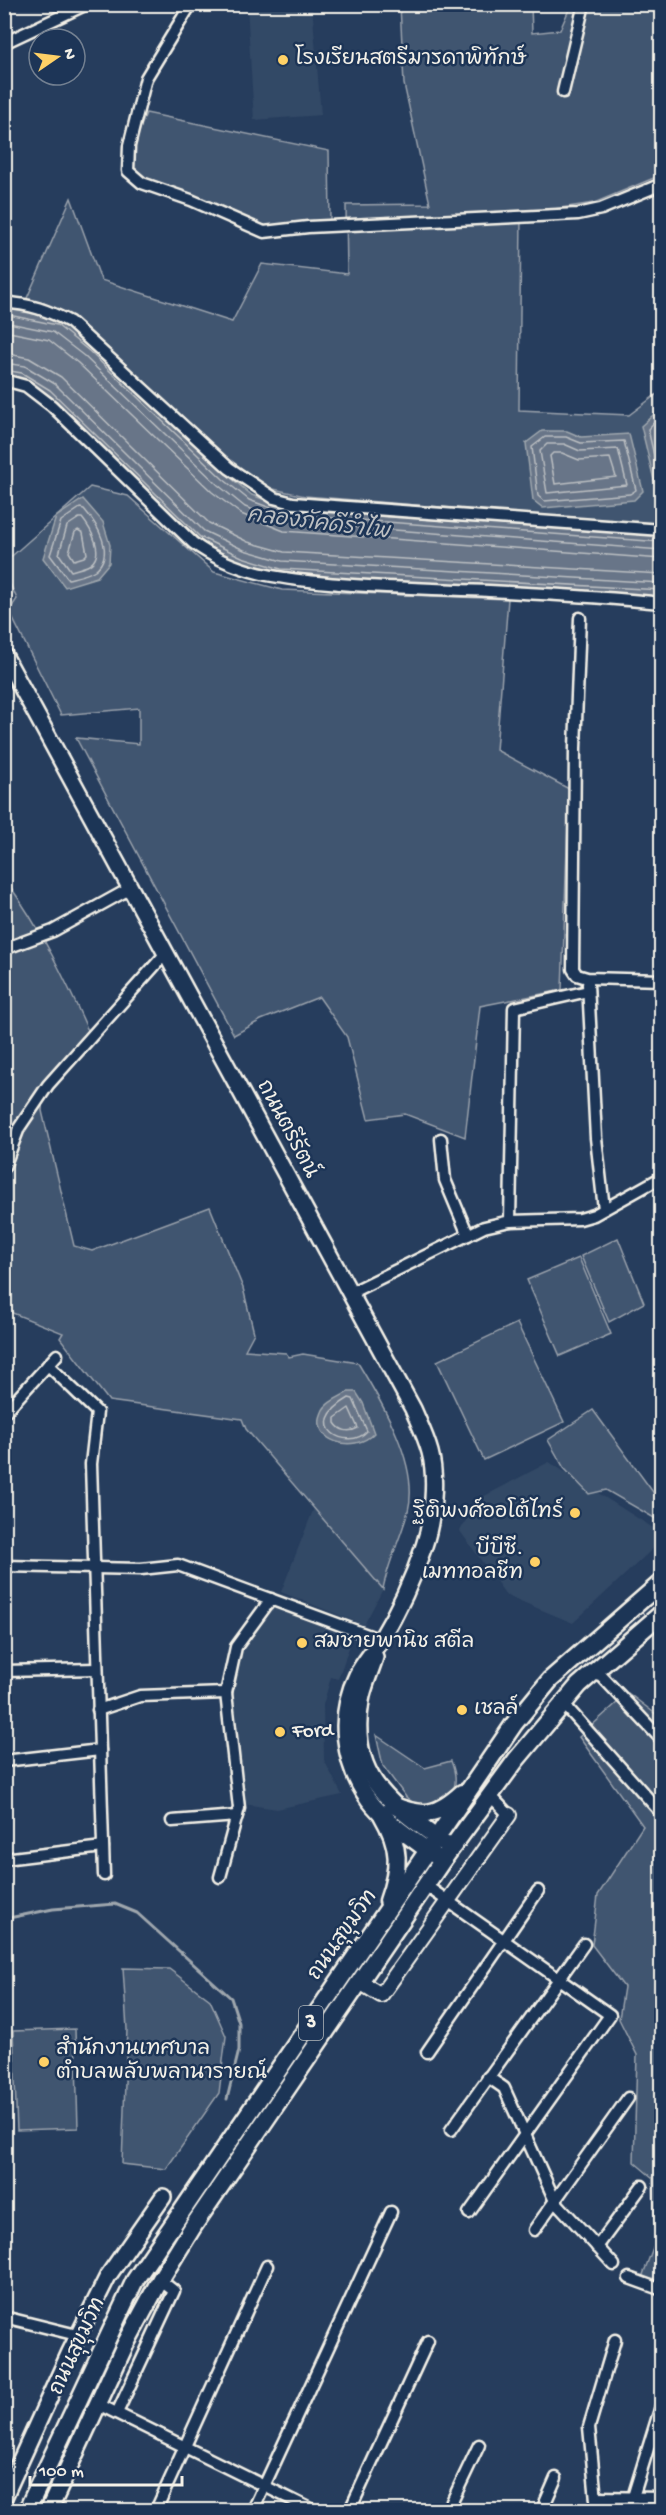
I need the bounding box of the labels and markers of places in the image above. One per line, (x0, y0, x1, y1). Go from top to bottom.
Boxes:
place label: โรงเรียนสตรีมารดาพิทักษ์ (295, 44, 527, 73)
marker: โรงเรียนสตรีมารดาพิทักษ์ (276, 53, 290, 67)
place label: ฐิติพงศ์ออโต้ไทร์ (412, 1497, 563, 1526)
marker: ฐิติพงศ์ออโต้ไทร์ (568, 1506, 582, 1520)
place label: บีบีซี. เมททอลชีท (422, 1535, 523, 1587)
marker: บีบีซี. เมททอลชีท (528, 1555, 542, 1569)
place label: สมชายพานิช สตีล (314, 1628, 474, 1656)
marker: สมชายพานิช สตีล (295, 1636, 309, 1650)
place label: เชลล์ (474, 1694, 518, 1723)
marker: เชลล์ (455, 1703, 469, 1717)
place label: Ford (291, 1720, 335, 1745)
marker: Ford (273, 1725, 287, 1739)
place label: สำนักงานเทศบาล ตำบลพลับพลานารายณ์ (56, 2034, 267, 2087)
marker: สำนักงานเทศบาล ตำบลพลับพลานารายณ์ (37, 2055, 51, 2069)

